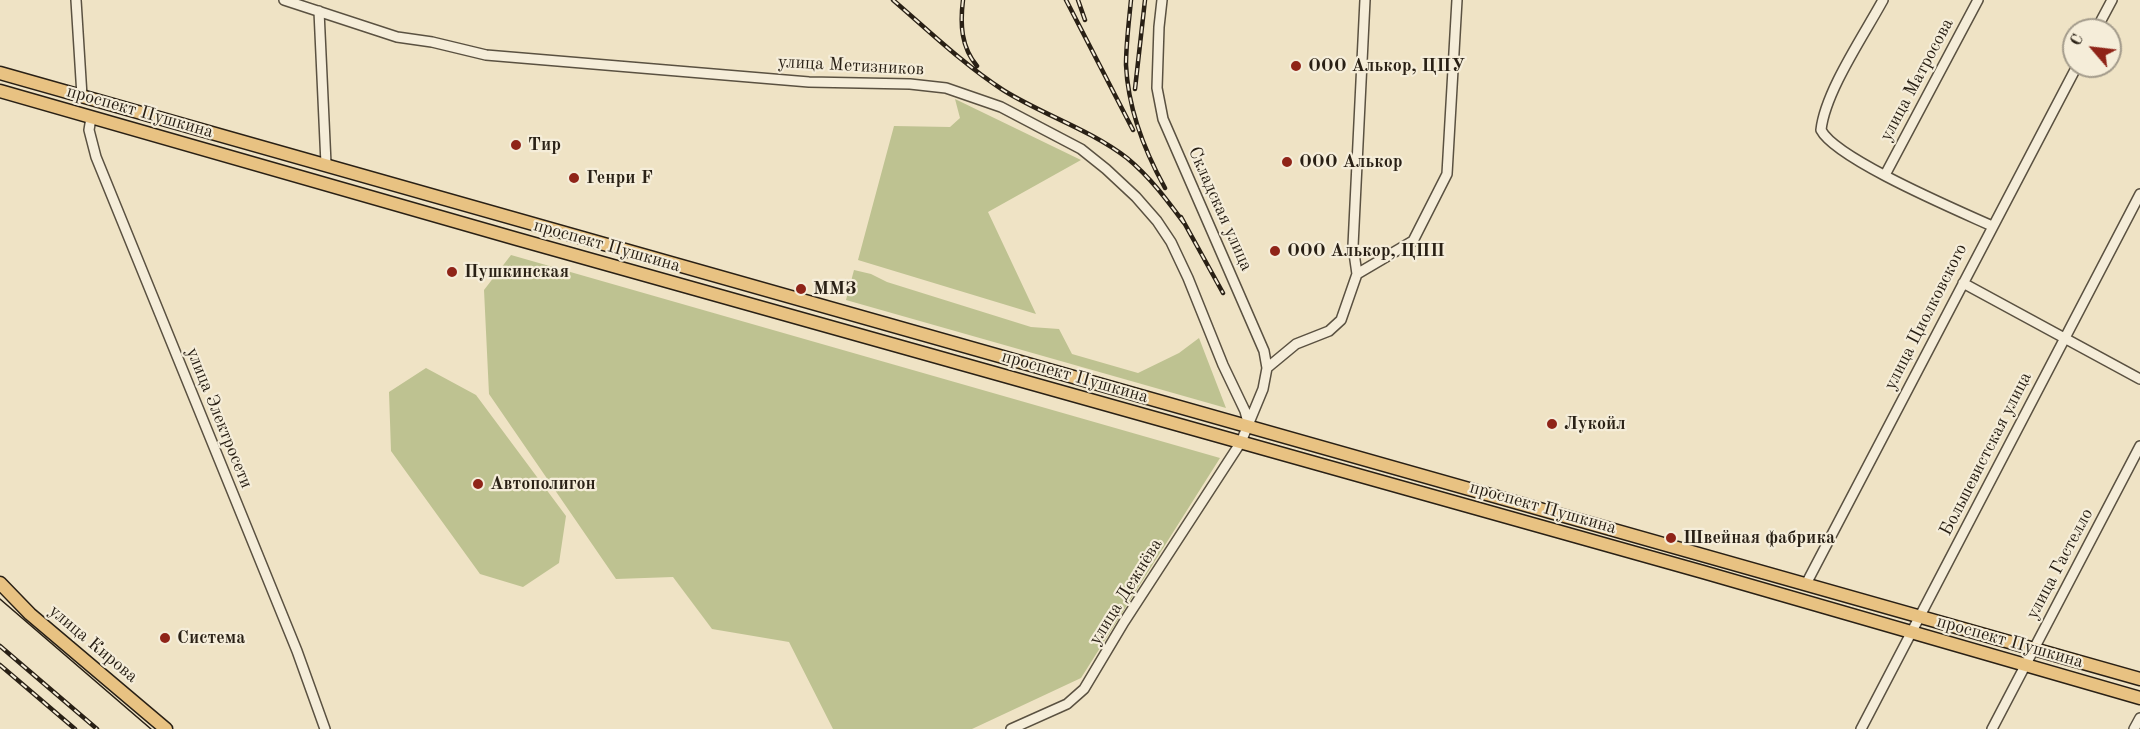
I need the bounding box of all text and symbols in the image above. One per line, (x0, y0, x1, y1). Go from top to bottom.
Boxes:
street label: улица Матросова (1876, 15, 1958, 145)
north arrow (2062, 18, 2122, 78)
text: С (2068, 32, 2087, 49)
street label: улица Метизников (777, 51, 925, 81)
place label: ООО Алькор, ЦПУ (1308, 55, 1465, 77)
marker: ООО Алькор, ЦПУ (1289, 59, 1303, 73)
street label: проспект Пушкина (64, 81, 216, 143)
place label: Тир (528, 134, 561, 156)
marker: Тир (509, 138, 523, 152)
street label: Складская улица (1183, 143, 1257, 275)
place label: ООО Алькор (1299, 151, 1403, 173)
marker: ООО Алькор (1280, 155, 1294, 169)
place label: Генри F (586, 167, 653, 189)
marker: Генри F (567, 171, 581, 185)
street label: проспект Пушкина (531, 215, 683, 277)
place label: ООО Алькор, ЦПП (1287, 240, 1445, 262)
street label: улица Циолковского (1880, 240, 1972, 394)
marker: ООО Алькор, ЦПП (1268, 244, 1282, 258)
place label: Пушкинская (464, 261, 569, 283)
marker: Пушкинская (445, 265, 459, 279)
place label: ММЗ (813, 278, 856, 300)
marker: ММЗ (794, 282, 808, 296)
street label: улица Электросети (181, 344, 257, 492)
street label: проспект Пушкина (999, 346, 1151, 408)
street label: Большевистская улица (1935, 368, 2037, 540)
place label: Лукойл (1564, 413, 1626, 435)
marker: Лукойл (1545, 417, 1559, 431)
place label: Автополигон (490, 473, 596, 495)
marker: Автополигон (471, 477, 485, 491)
street label: проспект Пушкина (1467, 477, 1619, 539)
street label: улица Гастелло (2022, 505, 2098, 623)
place label: Швейная фабрика (1683, 527, 1835, 549)
marker: Швейная фабрика (1664, 531, 1678, 545)
street label: улица Дежнёва (1085, 535, 1167, 649)
street label: улица Кирова (44, 600, 142, 688)
street label: проспект Пушкина (1934, 611, 2086, 673)
place label: Система (177, 627, 245, 649)
marker: Система (158, 631, 172, 645)

